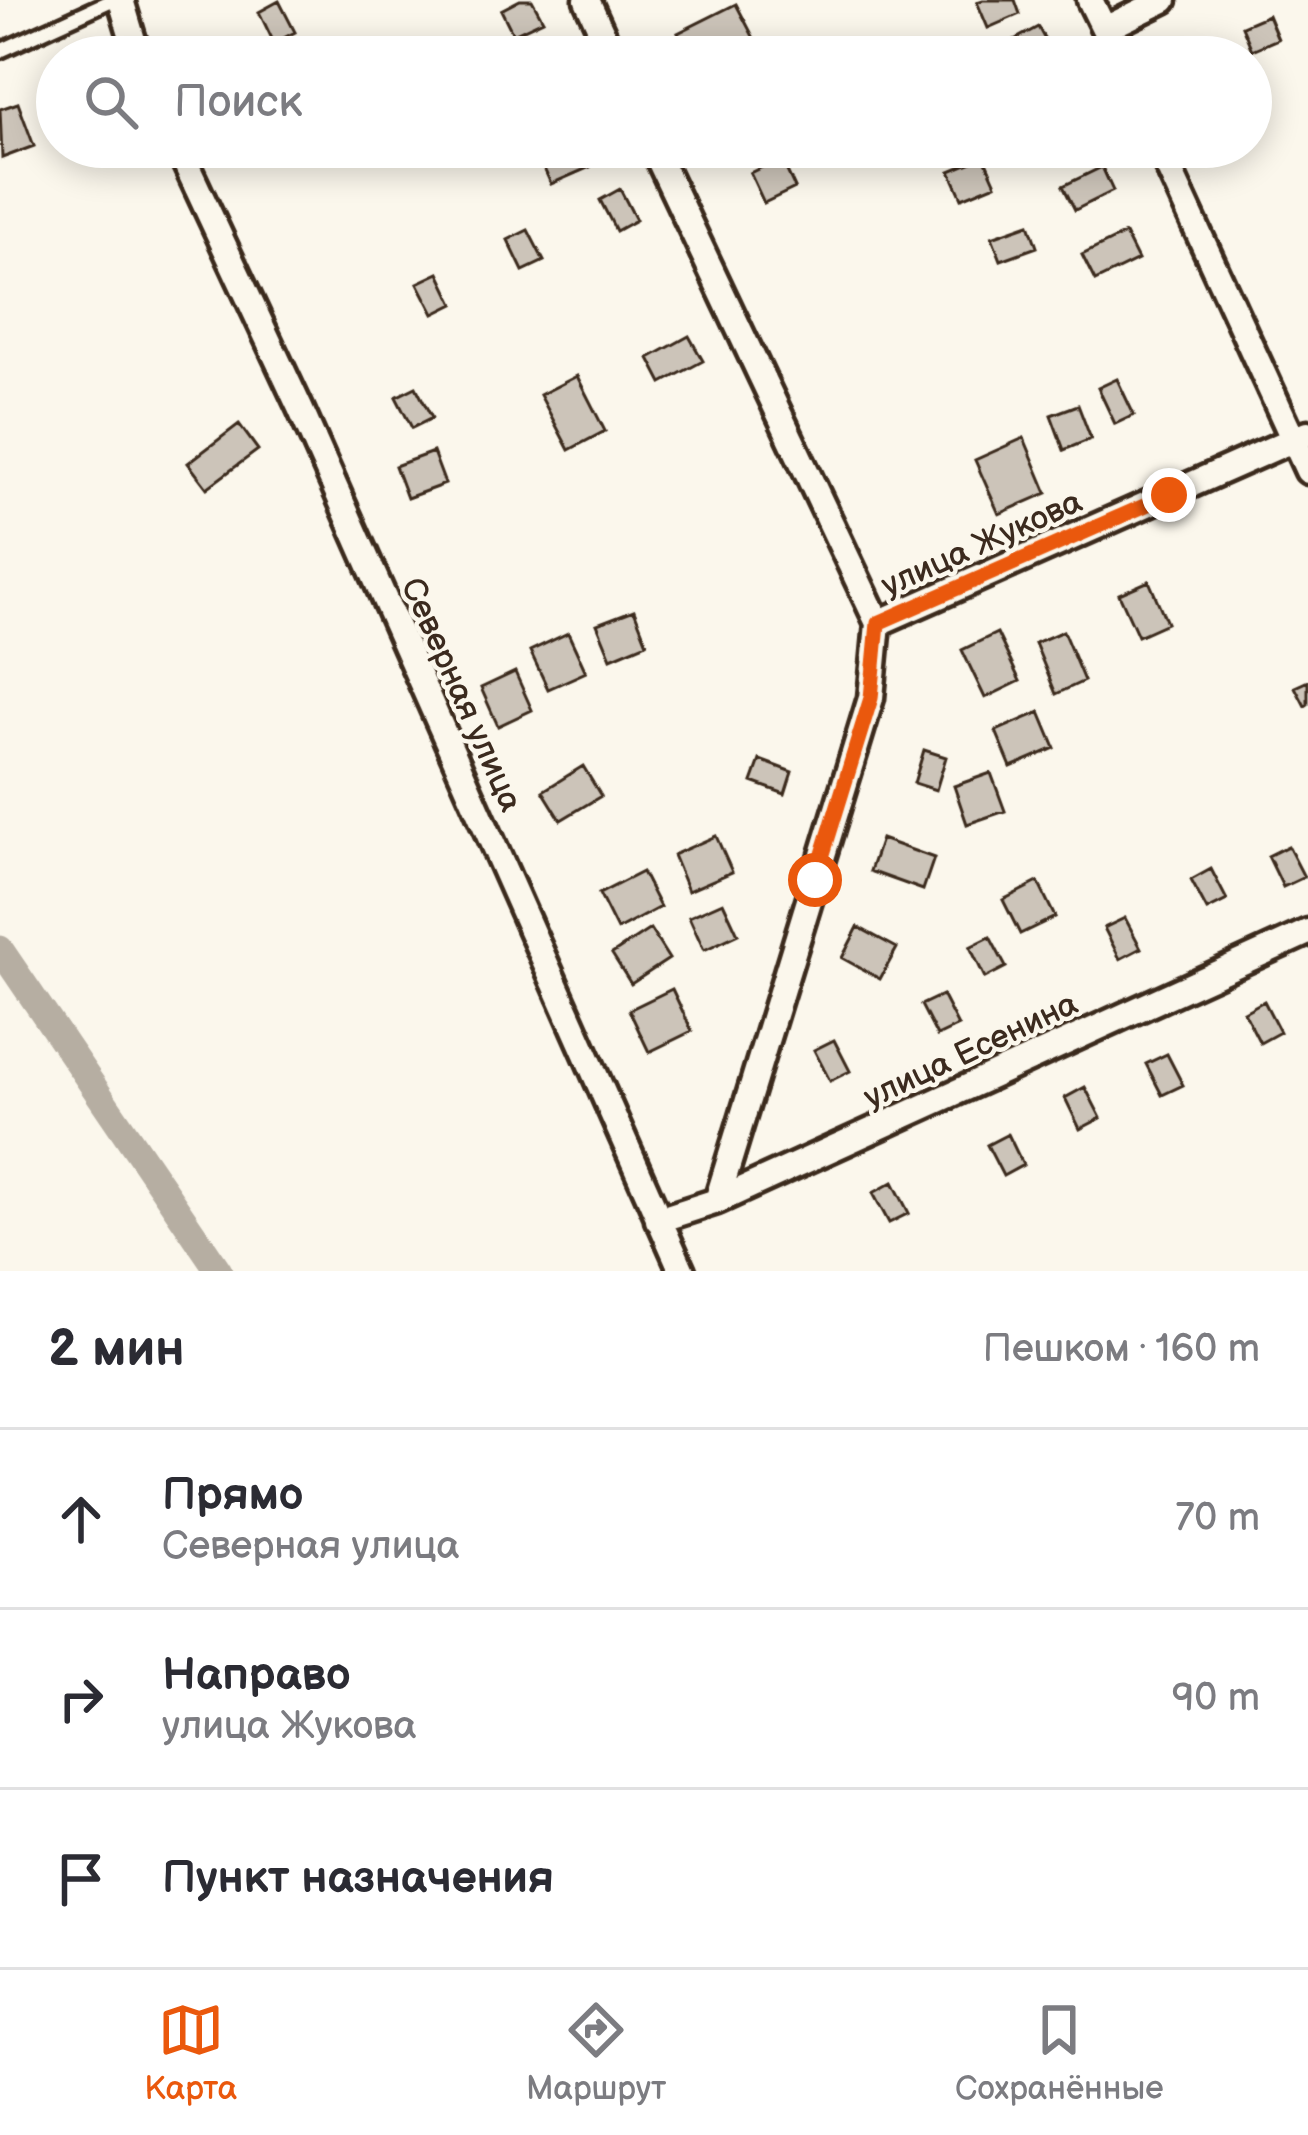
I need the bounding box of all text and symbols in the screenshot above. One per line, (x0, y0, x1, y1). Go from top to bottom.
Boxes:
search box (36, 36, 1272, 168)
icon: search (78, 69, 144, 135)
text: Поиск (174, 75, 302, 130)
route end (1142, 468, 1196, 522)
street label: улица Жукова (875, 482, 1088, 606)
street label: Северная улица (392, 572, 531, 818)
route start (788, 853, 842, 907)
street label: улица Есенина (857, 984, 1084, 1118)
text: 2 мин (48, 1319, 185, 1380)
text: Пешком · 160 m (983, 1326, 1260, 1373)
text: Прямо (162, 1468, 303, 1523)
icon: ahead (48, 1486, 114, 1552)
text: 70 m (1175, 1495, 1260, 1542)
text: Северная улица (162, 1523, 459, 1570)
text: Направо (162, 1648, 351, 1703)
icon: right (48, 1666, 114, 1732)
text: 90 m (1172, 1675, 1260, 1722)
text: улица Жукова (162, 1703, 416, 1750)
icon: arrive (48, 1846, 114, 1912)
text: Пункт назначения (162, 1851, 554, 1906)
tab: Карта (144, 1997, 237, 2109)
tab: Маршрут (526, 1997, 666, 2109)
tab: Сохранённые (955, 1997, 1164, 2109)

